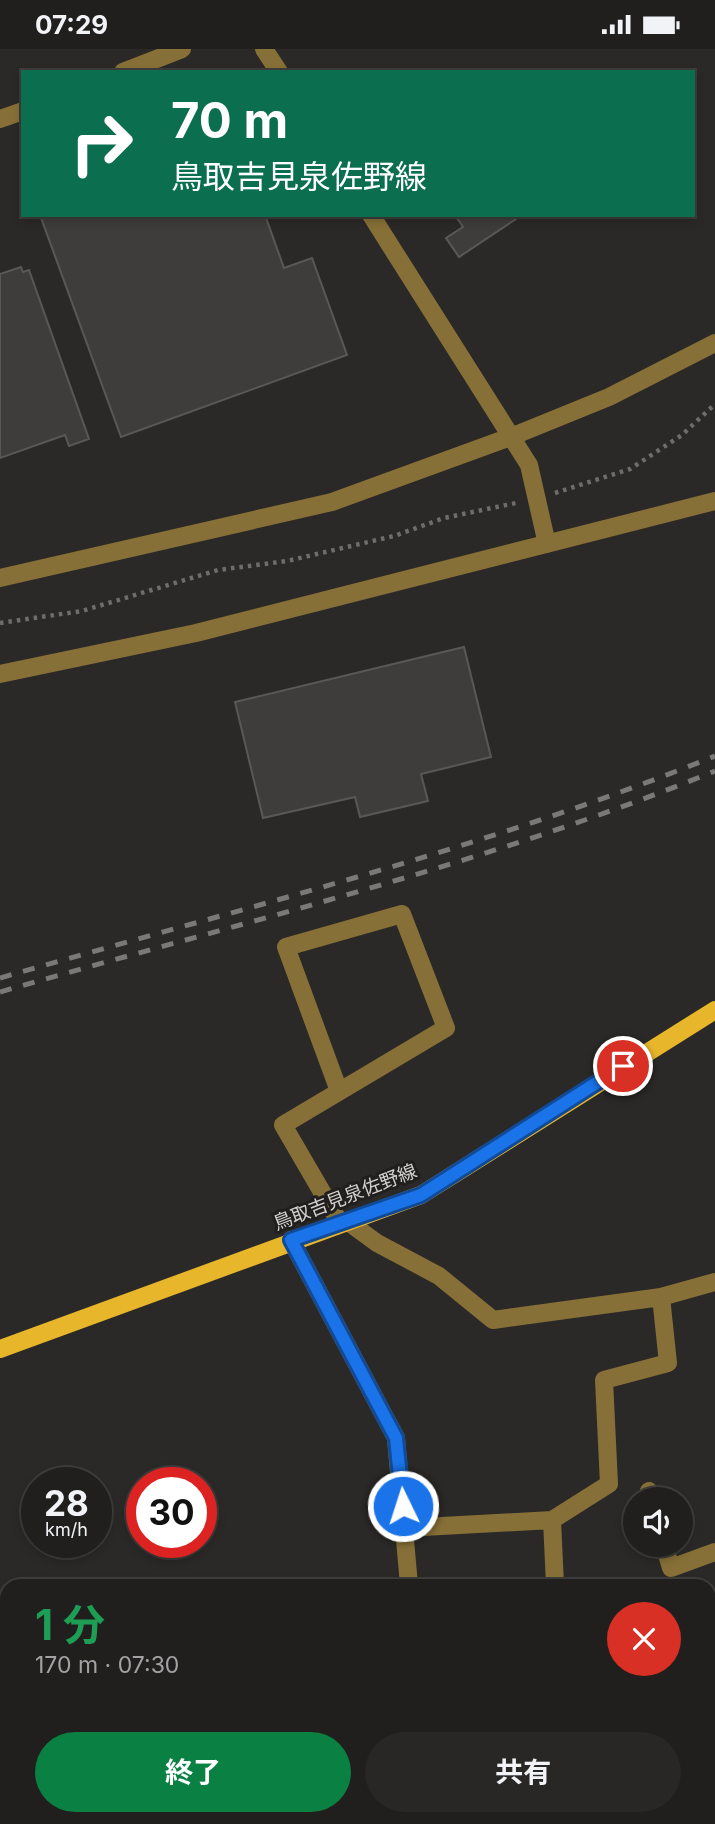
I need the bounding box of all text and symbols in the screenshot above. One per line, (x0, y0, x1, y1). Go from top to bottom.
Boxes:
text: 07:29 (35, 9, 108, 40)
text: 70 m (171, 91, 288, 150)
icon: right (56, 98, 147, 189)
text: 鳥取吉見泉佐野線 (171, 157, 427, 196)
pin (593, 1036, 653, 1096)
icon: arrive (604, 1047, 642, 1085)
street label: 鳥取吉見泉佐野線 (270, 1159, 420, 1235)
speed limit sign: 30 (126, 1467, 217, 1558)
position arrow (366, 1469, 440, 1543)
text: 28 (44, 1482, 89, 1524)
map controls (623, 1487, 693, 1557)
button: sound (623, 1487, 693, 1557)
text: km/h (45, 1519, 88, 1540)
text: 1 分 (35, 1599, 105, 1650)
button: close (607, 1602, 681, 1676)
text: 170 m · 07:30 (35, 1651, 179, 1679)
button: 終了 (35, 1732, 351, 1812)
button: 共有 (365, 1732, 681, 1812)

